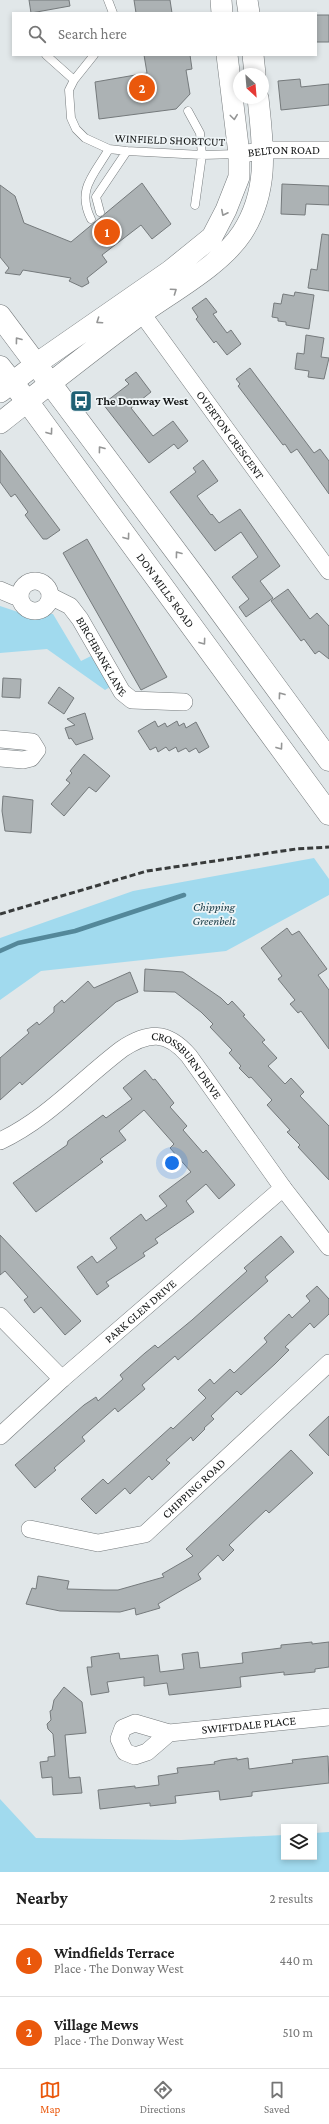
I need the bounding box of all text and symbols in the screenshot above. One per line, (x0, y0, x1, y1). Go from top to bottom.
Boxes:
search box (12, 12, 317, 56)
icon: search (26, 23, 48, 45)
text: Search here (58, 26, 127, 42)
north arrow (233, 68, 269, 104)
pin: 2 (129, 73, 155, 103)
one-way arrow (230, 114, 239, 120)
street label: WINFIELD SHORTCUT (115, 131, 226, 149)
street label: BELTON ROAD (247, 143, 320, 160)
one-way arrow (221, 209, 229, 216)
pin: 1 (94, 217, 120, 247)
one-way arrow (170, 288, 177, 296)
one-way arrow (96, 316, 103, 324)
one-way arrow (16, 337, 23, 344)
bus stop icon: The Donway West (68, 388, 94, 414)
street label: OVERTON CRESCENT (193, 388, 267, 482)
place label: The Donway West (96, 394, 189, 408)
one-way arrow (45, 428, 52, 435)
one-way arrow (98, 447, 105, 454)
one-way arrow (122, 533, 129, 540)
street label: DON MILLS ROAD (134, 550, 197, 630)
one-way arrow (176, 551, 183, 558)
street label: BIRCHBANK LANE (73, 614, 130, 700)
one-way arrow (198, 638, 206, 645)
one-way arrow (279, 692, 286, 699)
one-way arrow (275, 743, 283, 750)
park label: Chipping Greenbelt (192, 900, 236, 928)
street label: CROSSBURN DRIVE (151, 1029, 225, 1102)
your location (162, 1153, 182, 1173)
street label: PARK GLEN DRIVE (102, 1276, 180, 1346)
street label: CHIPPING ROAD (159, 1456, 228, 1521)
street label: SWIFTDALE PLACE (201, 1713, 297, 1737)
map controls (281, 1824, 317, 1860)
button: layers (281, 1824, 317, 1860)
text: Nearby (16, 1889, 68, 1908)
text: 2 results (270, 1891, 313, 1906)
text: Windfields Terrace (54, 1945, 174, 1961)
text: 1 (27, 1953, 31, 1968)
text: 440 m (279, 1953, 313, 1968)
text: Place · The Donway West (54, 1961, 184, 1976)
text: Village Mews (54, 2017, 138, 2033)
text: 2 (26, 2025, 32, 2040)
text: 510 m (282, 2025, 313, 2040)
text: Place · The Donway West (54, 2033, 184, 2048)
tab: Map (39, 2079, 61, 2115)
tab: Directions (140, 2079, 185, 2115)
tab: Saved (264, 2079, 290, 2115)

